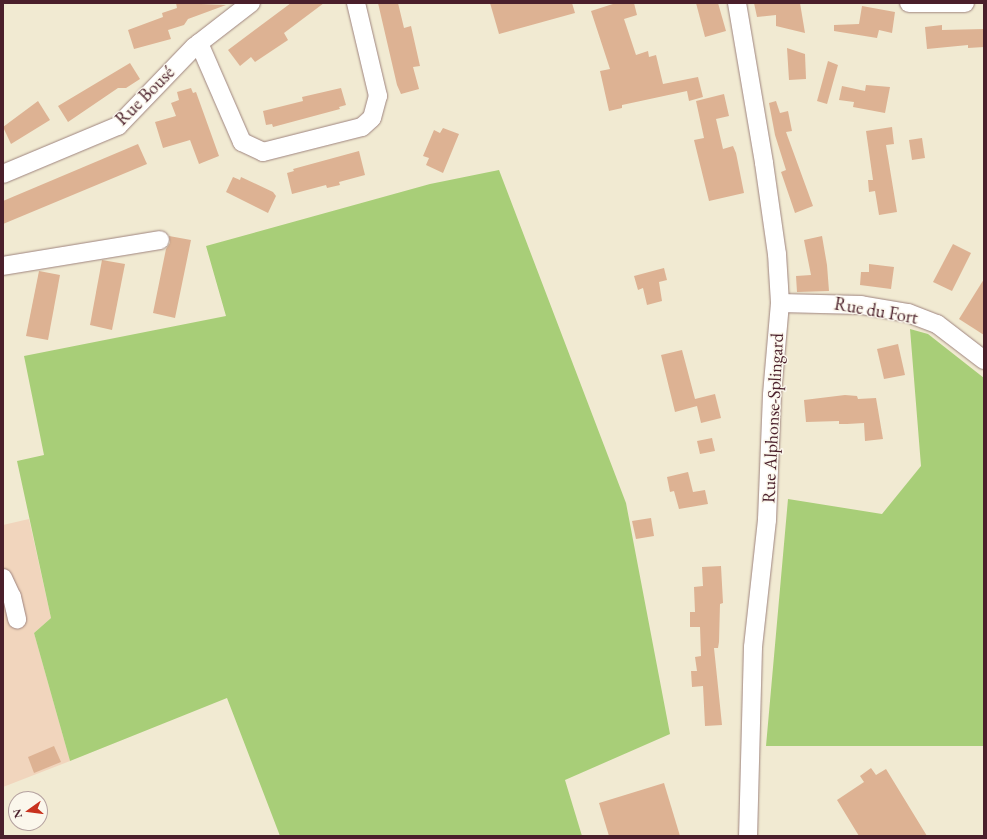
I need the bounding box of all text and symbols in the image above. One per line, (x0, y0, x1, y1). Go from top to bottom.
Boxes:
street label: Rue Bousé (111, 62, 179, 130)
street label: Rue du Fort (833, 293, 919, 329)
street label: Rue Alphonse-Splingard (758, 333, 788, 503)
north arrow (8, 791, 48, 831)
text: N (9, 808, 25, 820)

